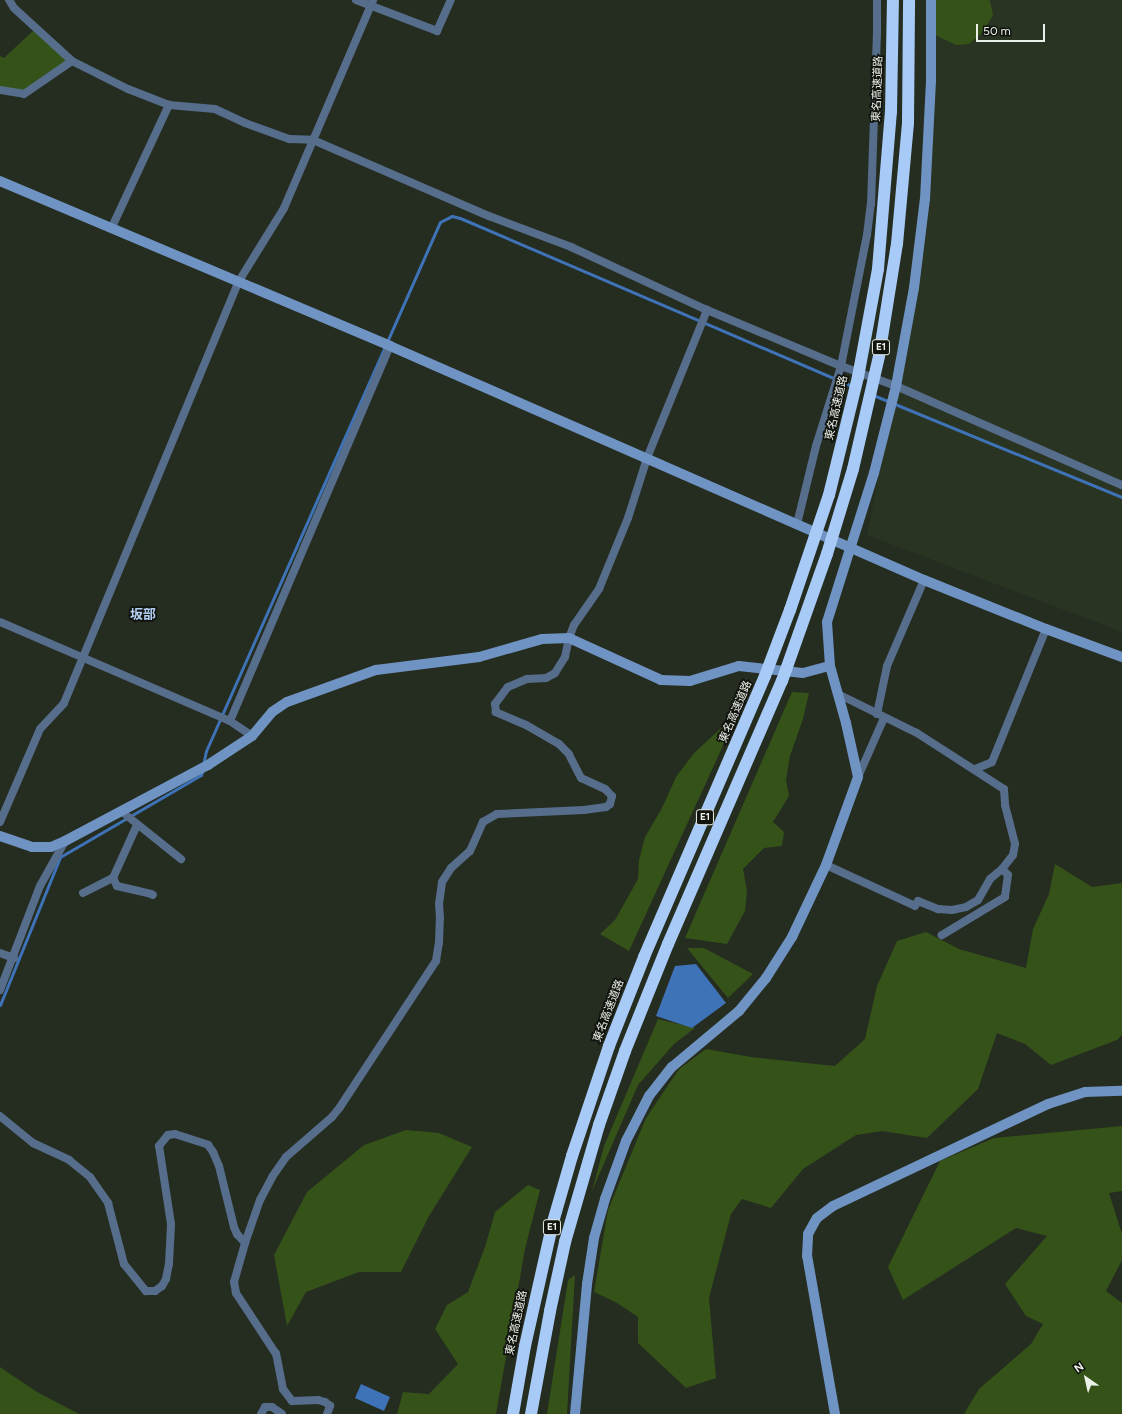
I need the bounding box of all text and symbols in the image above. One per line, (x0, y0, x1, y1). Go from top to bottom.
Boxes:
scale bar (978, 16, 1047, 42)
text: 50 m (983, 24, 1011, 38)
street label: 東名高速道路 (870, 56, 886, 122)
road number: E1 (871, 339, 891, 355)
street label: 東名高速道路 (823, 374, 851, 442)
district label: 坂部 (130, 607, 156, 623)
street label: 東名高速道路 (717, 679, 755, 745)
road number: E1 (695, 809, 715, 825)
street label: 東名高速道路 (591, 978, 627, 1044)
road number: E1 (542, 1219, 562, 1235)
street label: 東名高速道路 (504, 1289, 530, 1357)
north arrow (1066, 1358, 1106, 1398)
text: N (1072, 1360, 1086, 1375)

